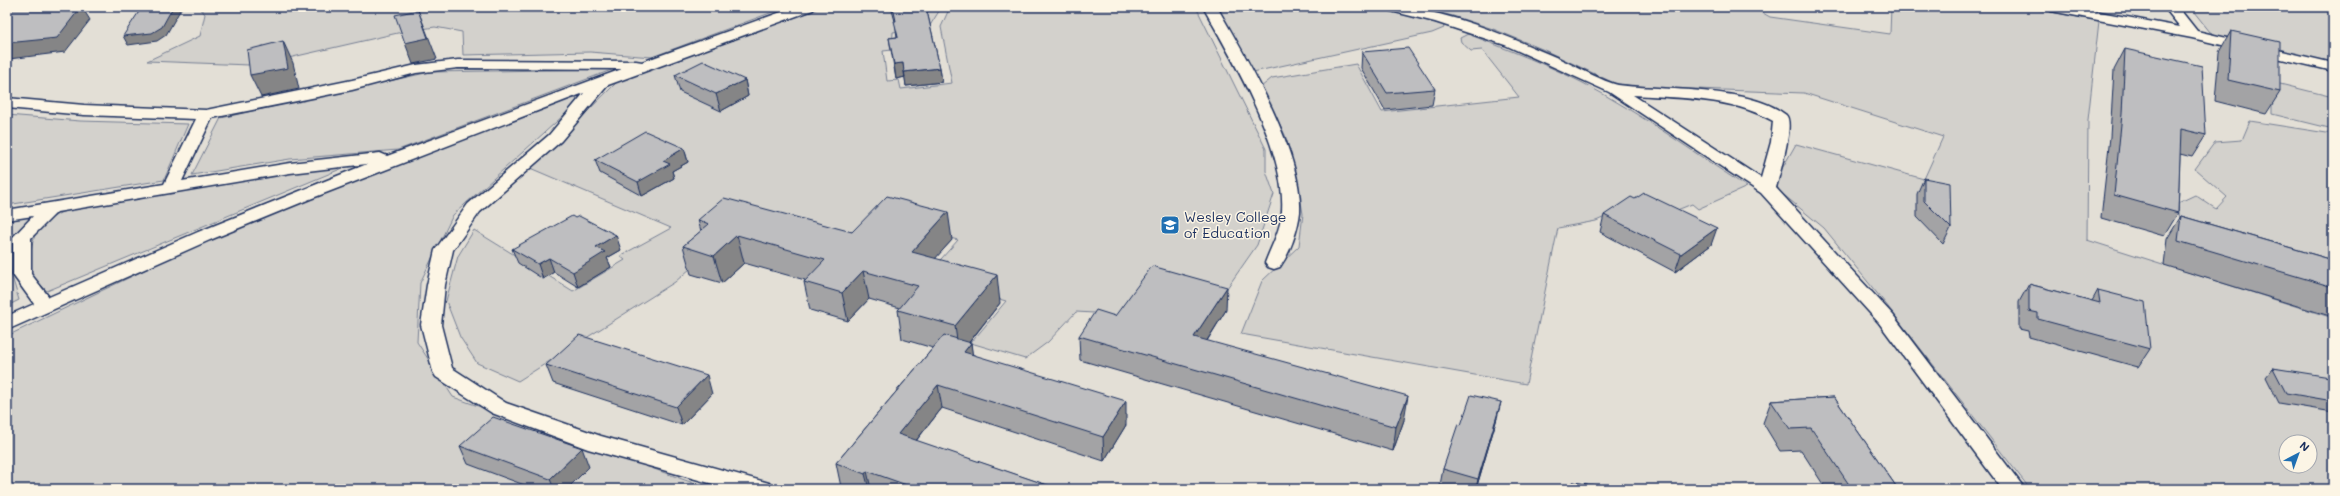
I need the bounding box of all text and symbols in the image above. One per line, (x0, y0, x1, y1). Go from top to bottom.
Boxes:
place label: Wesley College of Education (1184, 207, 1287, 242)
school or university icon: Wesley College of Education (1159, 214, 1181, 236)
north arrow (2278, 434, 2318, 474)
text: N (2297, 438, 2313, 454)

